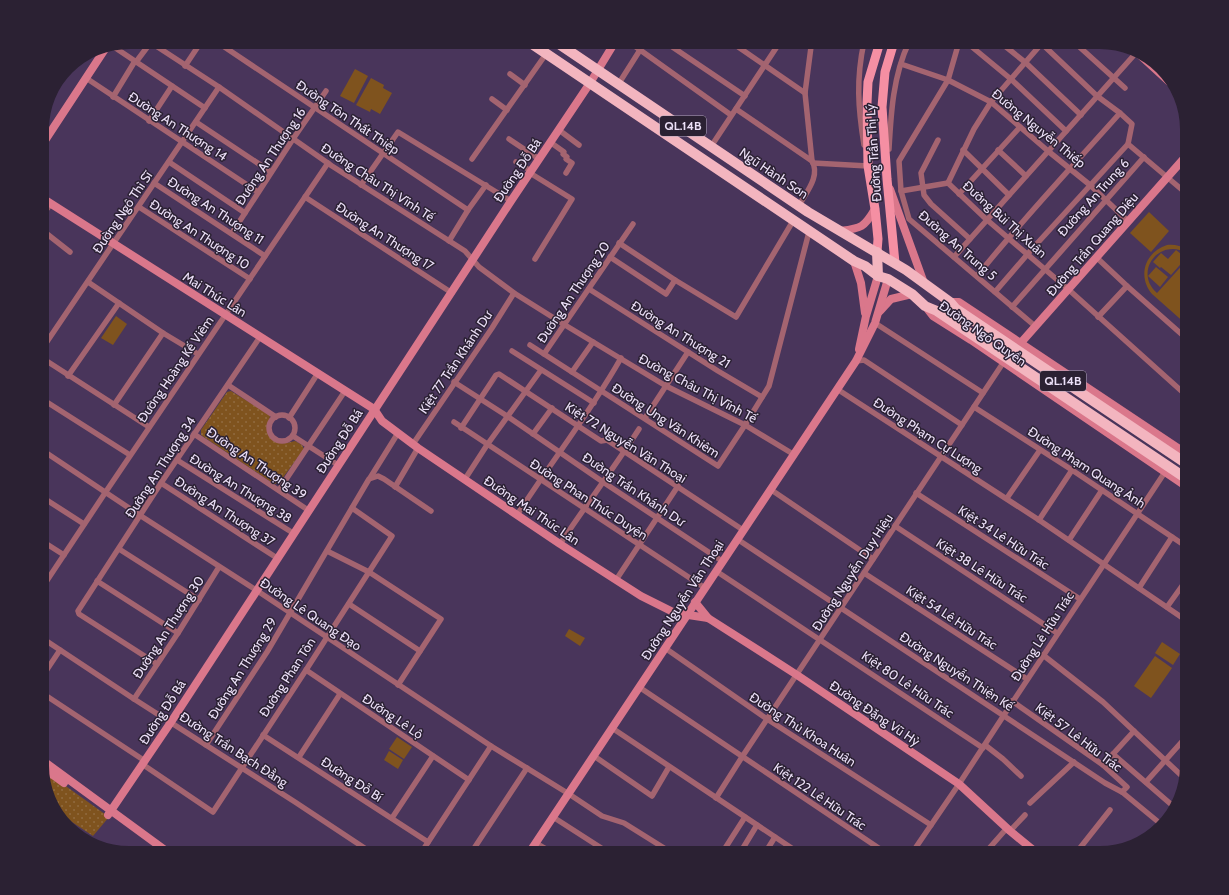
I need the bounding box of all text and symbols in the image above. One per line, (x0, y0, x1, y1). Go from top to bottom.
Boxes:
street label: Đường Tôn Thất Thiệp (293, 76, 403, 158)
street label: Đường Nguyễn Thiếp (989, 85, 1089, 171)
street label: Đường An Thượng 14 (126, 88, 231, 164)
street label: Đường Trần Thị Lý (862, 103, 884, 202)
street label: Đường An Thượng 16 (231, 104, 309, 208)
road number: QL.14B (660, 116, 706, 136)
street label: Đường Đỗ Bá (490, 134, 545, 205)
street label: Đường Châu Thị Vĩnh Tế (318, 139, 438, 225)
street label: Ngũ Hành Sơn (736, 144, 812, 202)
street label: Đường An Trung 6 (1054, 155, 1132, 239)
street label: Đường Ngô Thì Sĩ (89, 167, 156, 256)
street label: Đường An Thượng 11 (165, 173, 267, 247)
street label: Đường Bùi Thị Xuân (960, 177, 1050, 261)
street label: Đường Trần Quang Diệu (1043, 189, 1141, 299)
street label: Đường An Thượng 10 (147, 196, 253, 272)
street label: Đường An Thượng 17 (333, 198, 437, 274)
street label: Đường An Trung 5 (915, 207, 1001, 283)
street label: Đường An Thượng 20 (533, 238, 613, 346)
street label: Mai Thúc Lân (180, 268, 250, 320)
street label: Đường An Thượng 21 (628, 297, 734, 371)
street label: Đường Ngô Quyền (936, 297, 1030, 369)
street label: Kiệt 77 Trần Khánh Dư (415, 307, 496, 417)
street label: Đường Hoàng Kế Viêm (133, 313, 217, 425)
street label: Đường Châu Thị Vĩnh Tế (636, 350, 760, 426)
road number: QL.14B (1040, 371, 1086, 391)
street label: Đường Ung Văn Khiêm (609, 379, 723, 461)
street label: Đường Phạm Cự Lượng (870, 394, 986, 477)
street label: Kiệt 72 Nguyễn Văn Thoại (562, 398, 690, 486)
street label: Đường Đỗ Bá (312, 405, 366, 476)
street label: Đường An Thượng 34 (121, 413, 199, 521)
street label: Đường Phạm Quang Ảnh (1025, 423, 1149, 511)
street label: Đường An Thượng 39 (204, 424, 310, 502)
street label: Đường Trần Khánh Dư (580, 449, 689, 530)
street label: Đường An Thượng 38 (187, 450, 295, 526)
street label: Đường Phan Thúc Duyện (527, 455, 651, 543)
street label: Đường Mai Thúc Lân (481, 472, 583, 548)
street label: Đường An Thượng 37 (172, 473, 279, 550)
street label: Kiệt 34 Lê Hữu Trác (955, 502, 1053, 572)
street label: Đường Nguyễn Duy Hiệu (808, 510, 896, 634)
street label: Kiệt 38 Lê Hữu Trác (933, 535, 1031, 606)
street label: Đường Nguyễn Văn Thoại (637, 537, 727, 663)
street label: Đường An Thượng 30 (129, 573, 207, 681)
street label: Đường Lê Quang Đạo (257, 574, 365, 654)
street label: Kiệt 54 Lê Hữu Trác (903, 582, 1001, 652)
street label: Đường Lê Hữu Trác (1007, 588, 1077, 684)
street label: Đường An Thượng 29 (204, 614, 280, 722)
street label: Đường Nguyễn Thiện Kế (897, 628, 1017, 714)
street label: Đường Phan Tôn (255, 634, 319, 720)
street label: Kiệt 80 Lê Hữu Trác (859, 647, 957, 721)
street label: Đường Đỗ Bá (135, 676, 189, 747)
street label: Đường Đặng Vũ Hỷ (827, 677, 923, 749)
street label: Đường Thủ Khoa Huân (747, 689, 859, 769)
street label: Đường Lê Lộ (360, 690, 426, 742)
street label: Kiệt 57 Lê Hữu Trác (1033, 699, 1126, 775)
street label: Đường Trần Bạch Đằng (177, 708, 291, 790)
street label: Đường Đỗ Bí (318, 753, 386, 805)
street label: Kiệt 122 Lê Hữu Trác (770, 759, 870, 833)

